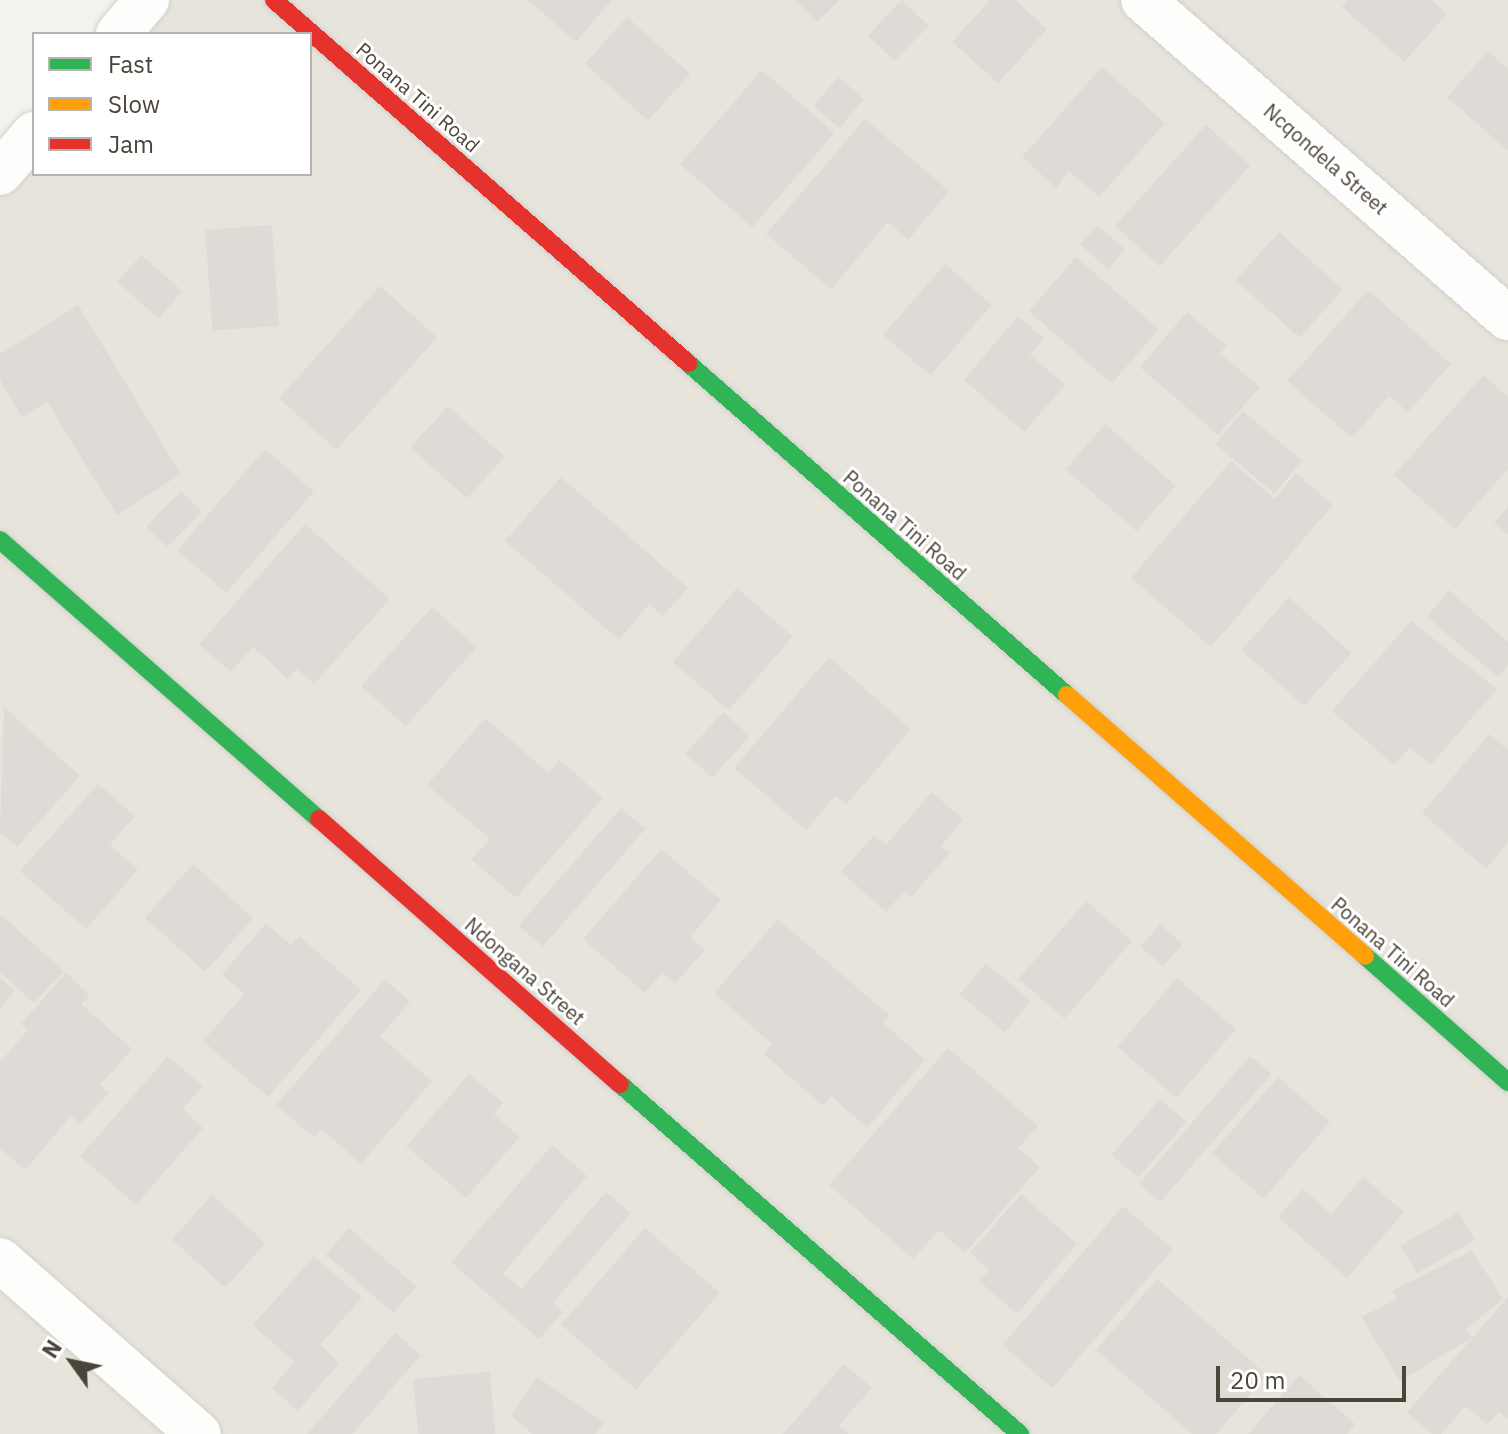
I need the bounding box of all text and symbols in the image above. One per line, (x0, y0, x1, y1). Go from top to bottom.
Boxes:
legend (32, 32, 312, 176)
street label: Ponana Tini Road (352, 37, 484, 157)
text: Fast (108, 48, 153, 80)
text: Slow (108, 88, 160, 120)
street label: Ncqondela Street (1259, 99, 1393, 219)
text: Jam (108, 128, 154, 160)
street label: Ponana Tini Road (839, 465, 971, 585)
street label: Ponana Tini Road (1327, 892, 1459, 1012)
street label: Ndongana Street (460, 912, 590, 1030)
north arrow (32, 1322, 112, 1402)
text: N (35, 1334, 68, 1363)
scale bar (1220, 1350, 1410, 1400)
text: 20 m (1230, 1364, 1285, 1396)

